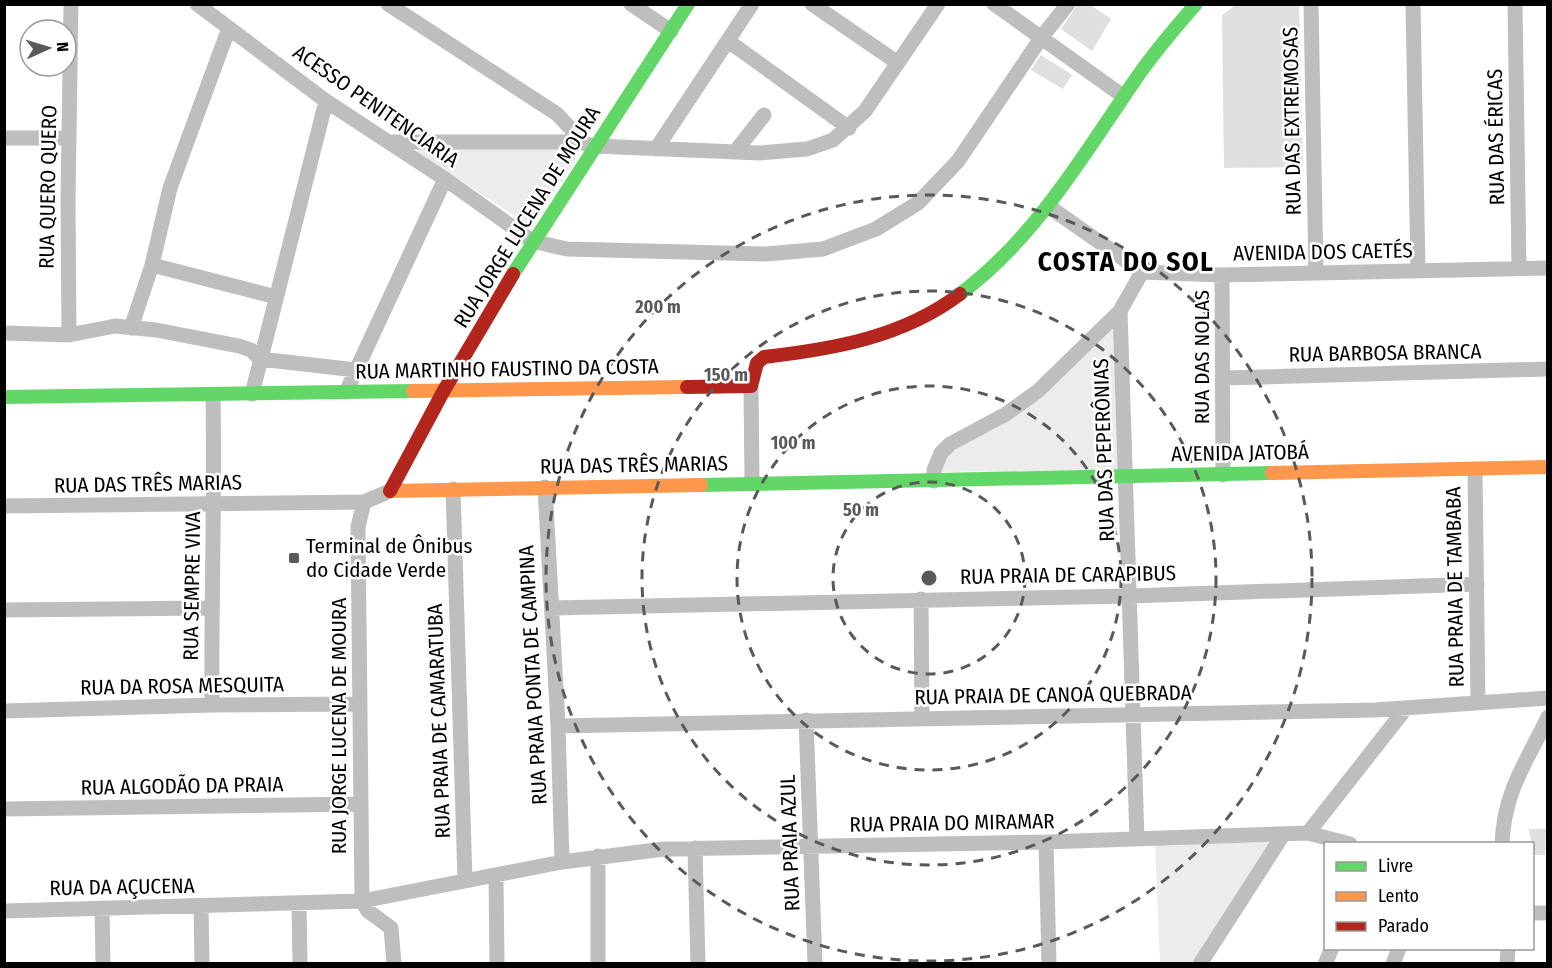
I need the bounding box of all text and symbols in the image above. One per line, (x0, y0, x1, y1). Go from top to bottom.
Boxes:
north arrow (18, 18, 78, 78)
street label: RUA DAS EXTREMOSAS (1277, 26, 1307, 216)
street label: ACESSO PENITENCIARIA (288, 39, 464, 173)
text: N (53, 42, 72, 52)
street label: RUA DAS ÉRICAS (1482, 68, 1510, 206)
street label: RUA JORGE LUCENA DE MOURA (448, 101, 606, 333)
street label: RUA QUERO QUERO (34, 105, 62, 269)
street label: AVENIDA DOS CAETÉS (1233, 237, 1413, 267)
district label: COSTA DO SOL (1038, 246, 1214, 278)
street label: RUA DAS NOLAS (1189, 290, 1215, 424)
text: 200 m (634, 296, 681, 318)
street label: RUA BARBOSA BRANCA (1288, 338, 1482, 368)
street label: RUA MARTINHO FAUSTINO DA COSTA (355, 353, 659, 385)
street label: RUA DAS PEPERÔNIAS (1088, 358, 1120, 542)
text: 150 m (704, 364, 748, 386)
text: 100 m (771, 432, 815, 454)
street label: AVENIDA JATOBÁ (1171, 439, 1309, 467)
street label: RUA DAS TRÊS MARIAS (540, 450, 728, 480)
street label: RUA DAS TRÊS MARIAS (54, 469, 242, 499)
street label: RUA PRAIA DE TAMBABA (1440, 486, 1470, 688)
text: 50 m (843, 499, 879, 521)
street label: RUA SEMPRE VIVA (178, 511, 206, 661)
place label: Terminal de Ônibus do Cidade Verde (306, 533, 473, 583)
street label: RUA PRAIA PONTA DE CAMPINA (513, 545, 553, 805)
marker: Terminal de Ônibus do Cidade Verde (287, 551, 301, 565)
street label: RUA PRAIA DE CARAPIBUS (960, 560, 1176, 590)
centre of rings (919, 568, 939, 588)
street label: RUA JORGE LUCENA DE MOURA (326, 598, 352, 854)
street label: RUA PRAIA DE CAMARATUBA (422, 603, 456, 839)
street label: RUA DA ROSA MESQUITA (80, 671, 284, 701)
street label: RUA PRAIA DE CANOA QUEBRADA (914, 680, 1192, 710)
street label: RUA ALGODÃO DA PRAIA (80, 771, 284, 801)
street label: RUA PRAIA AZUL (775, 774, 805, 912)
street label: RUA PRAIA DO MIRAMAR (849, 808, 1055, 838)
legend (1324, 842, 1534, 950)
text: Livre (1378, 855, 1413, 877)
street label: RUA DA AÇUCENA (49, 873, 195, 901)
text: Lento (1378, 885, 1419, 907)
text: Parado (1378, 915, 1429, 937)

